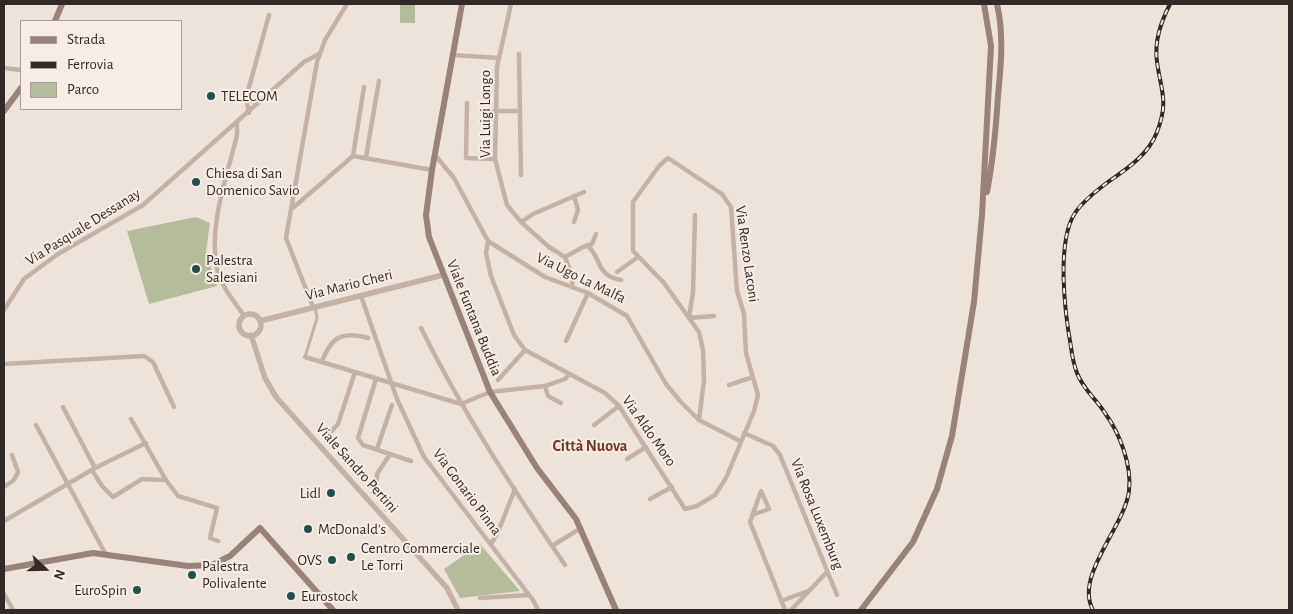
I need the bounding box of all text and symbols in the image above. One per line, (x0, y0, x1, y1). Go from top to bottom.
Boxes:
legend (20, 20, 182, 110)
text: Strada (67, 32, 105, 47)
text: Ferrovia (67, 57, 114, 72)
street label: Via Luigi Longo (476, 70, 494, 158)
text: Parco (67, 82, 99, 97)
place label: TELECOM (221, 87, 278, 105)
marker: TELECOM (205, 90, 217, 102)
place label: Chiesa di San Domenico Savio (206, 164, 300, 199)
marker: Chiesa di San Domenico Savio (190, 176, 202, 188)
street label: Via Pasquale Dessanay (22, 184, 144, 270)
street label: Via Renzo Laconi (731, 205, 763, 303)
street label: Via Ugo La Malfa (533, 249, 629, 307)
place label: Palestra Salesiani (206, 251, 258, 286)
street label: Viale Funtana Buddia (442, 257, 506, 379)
marker: Palestra Salesiani (190, 263, 202, 275)
street label: Via Mario Cheri (304, 265, 394, 305)
street label: Via Aldo Moro (618, 392, 680, 470)
street label: Viale Sandro Pertini (312, 419, 402, 517)
district label: Città Nuova (552, 436, 628, 456)
street label: Via Gonario Pinna (429, 445, 505, 539)
street label: Via Rosa Luxemburg (787, 456, 847, 572)
place label: Lidl (300, 484, 321, 502)
marker: Lidl (325, 487, 337, 499)
place label: McDonald's (318, 520, 386, 538)
marker: McDonald's (302, 523, 314, 535)
place label: Centro Commerciale Le Torri (361, 539, 480, 574)
north arrow (20, 544, 70, 594)
place label: OVS (297, 551, 322, 569)
marker: Centro Commerciale Le Torri (345, 551, 357, 563)
marker: OVS (326, 554, 338, 566)
place label: Palestra Polivalente (202, 557, 267, 592)
text: N (51, 567, 67, 581)
marker: Palestra Polivalente (186, 569, 198, 581)
place label: EuroSpin (74, 581, 127, 599)
marker: EuroSpin (131, 584, 143, 596)
place label: Eurostock (301, 587, 358, 605)
marker: Eurostock (285, 590, 297, 602)

